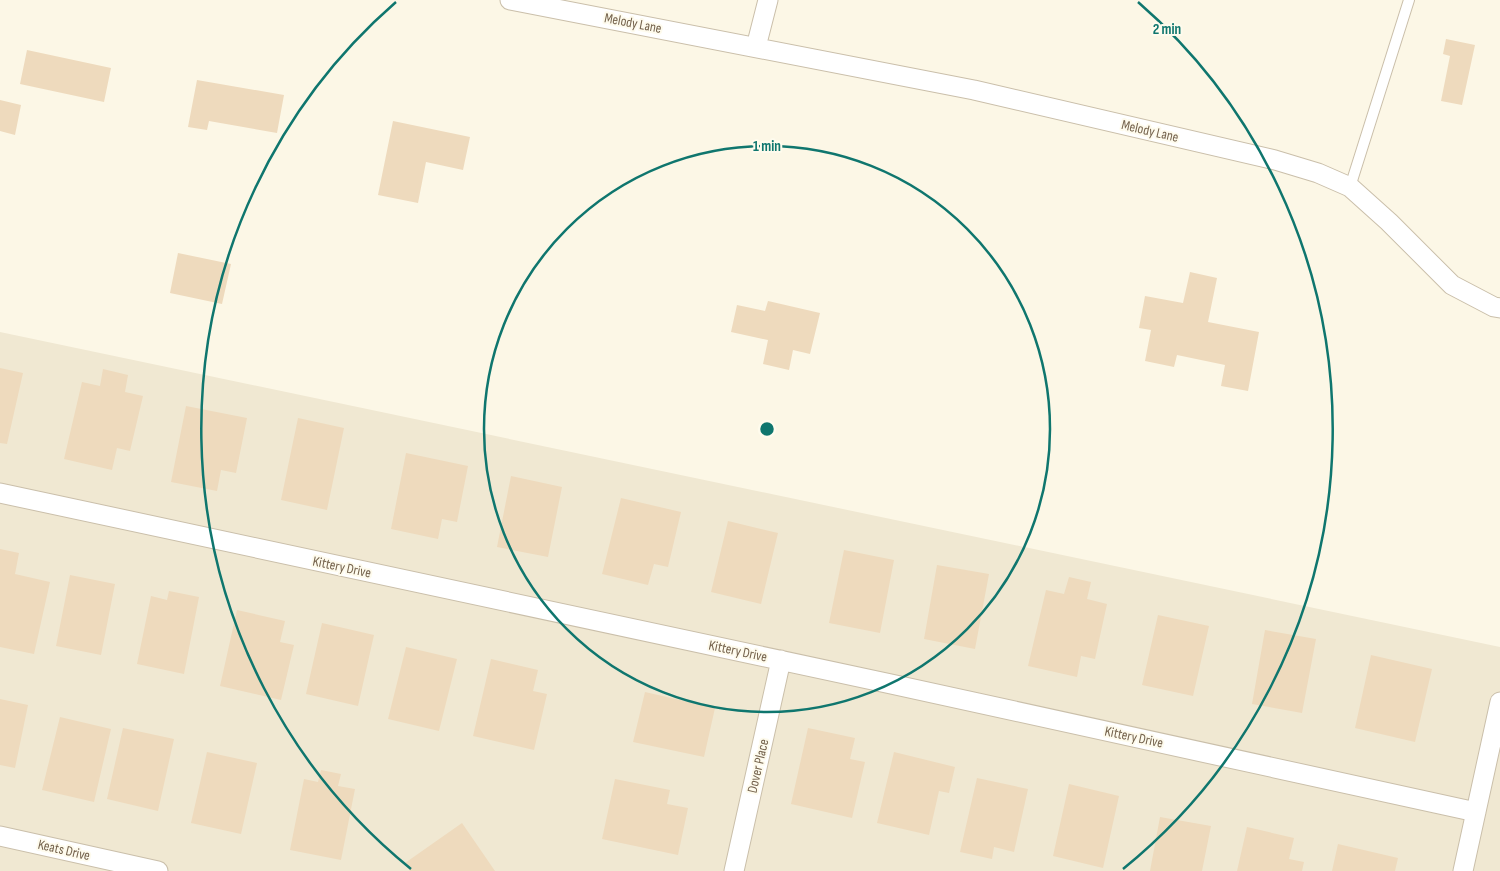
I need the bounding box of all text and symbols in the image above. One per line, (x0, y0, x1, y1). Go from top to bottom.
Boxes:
street label: Melody Lane (603, 9, 663, 37)
text: 2 min (1153, 20, 1181, 39)
street label: Melody Lane (1120, 116, 1180, 146)
text: 1 min (753, 137, 781, 156)
centre of rings (758, 420, 776, 438)
street label: Kittery Drive (311, 553, 373, 581)
street label: Kittery Drive (707, 637, 769, 665)
street label: Kittery Drive (1103, 723, 1165, 751)
street label: Dover Place (744, 737, 772, 795)
street label: Keats Drive (36, 836, 92, 864)

